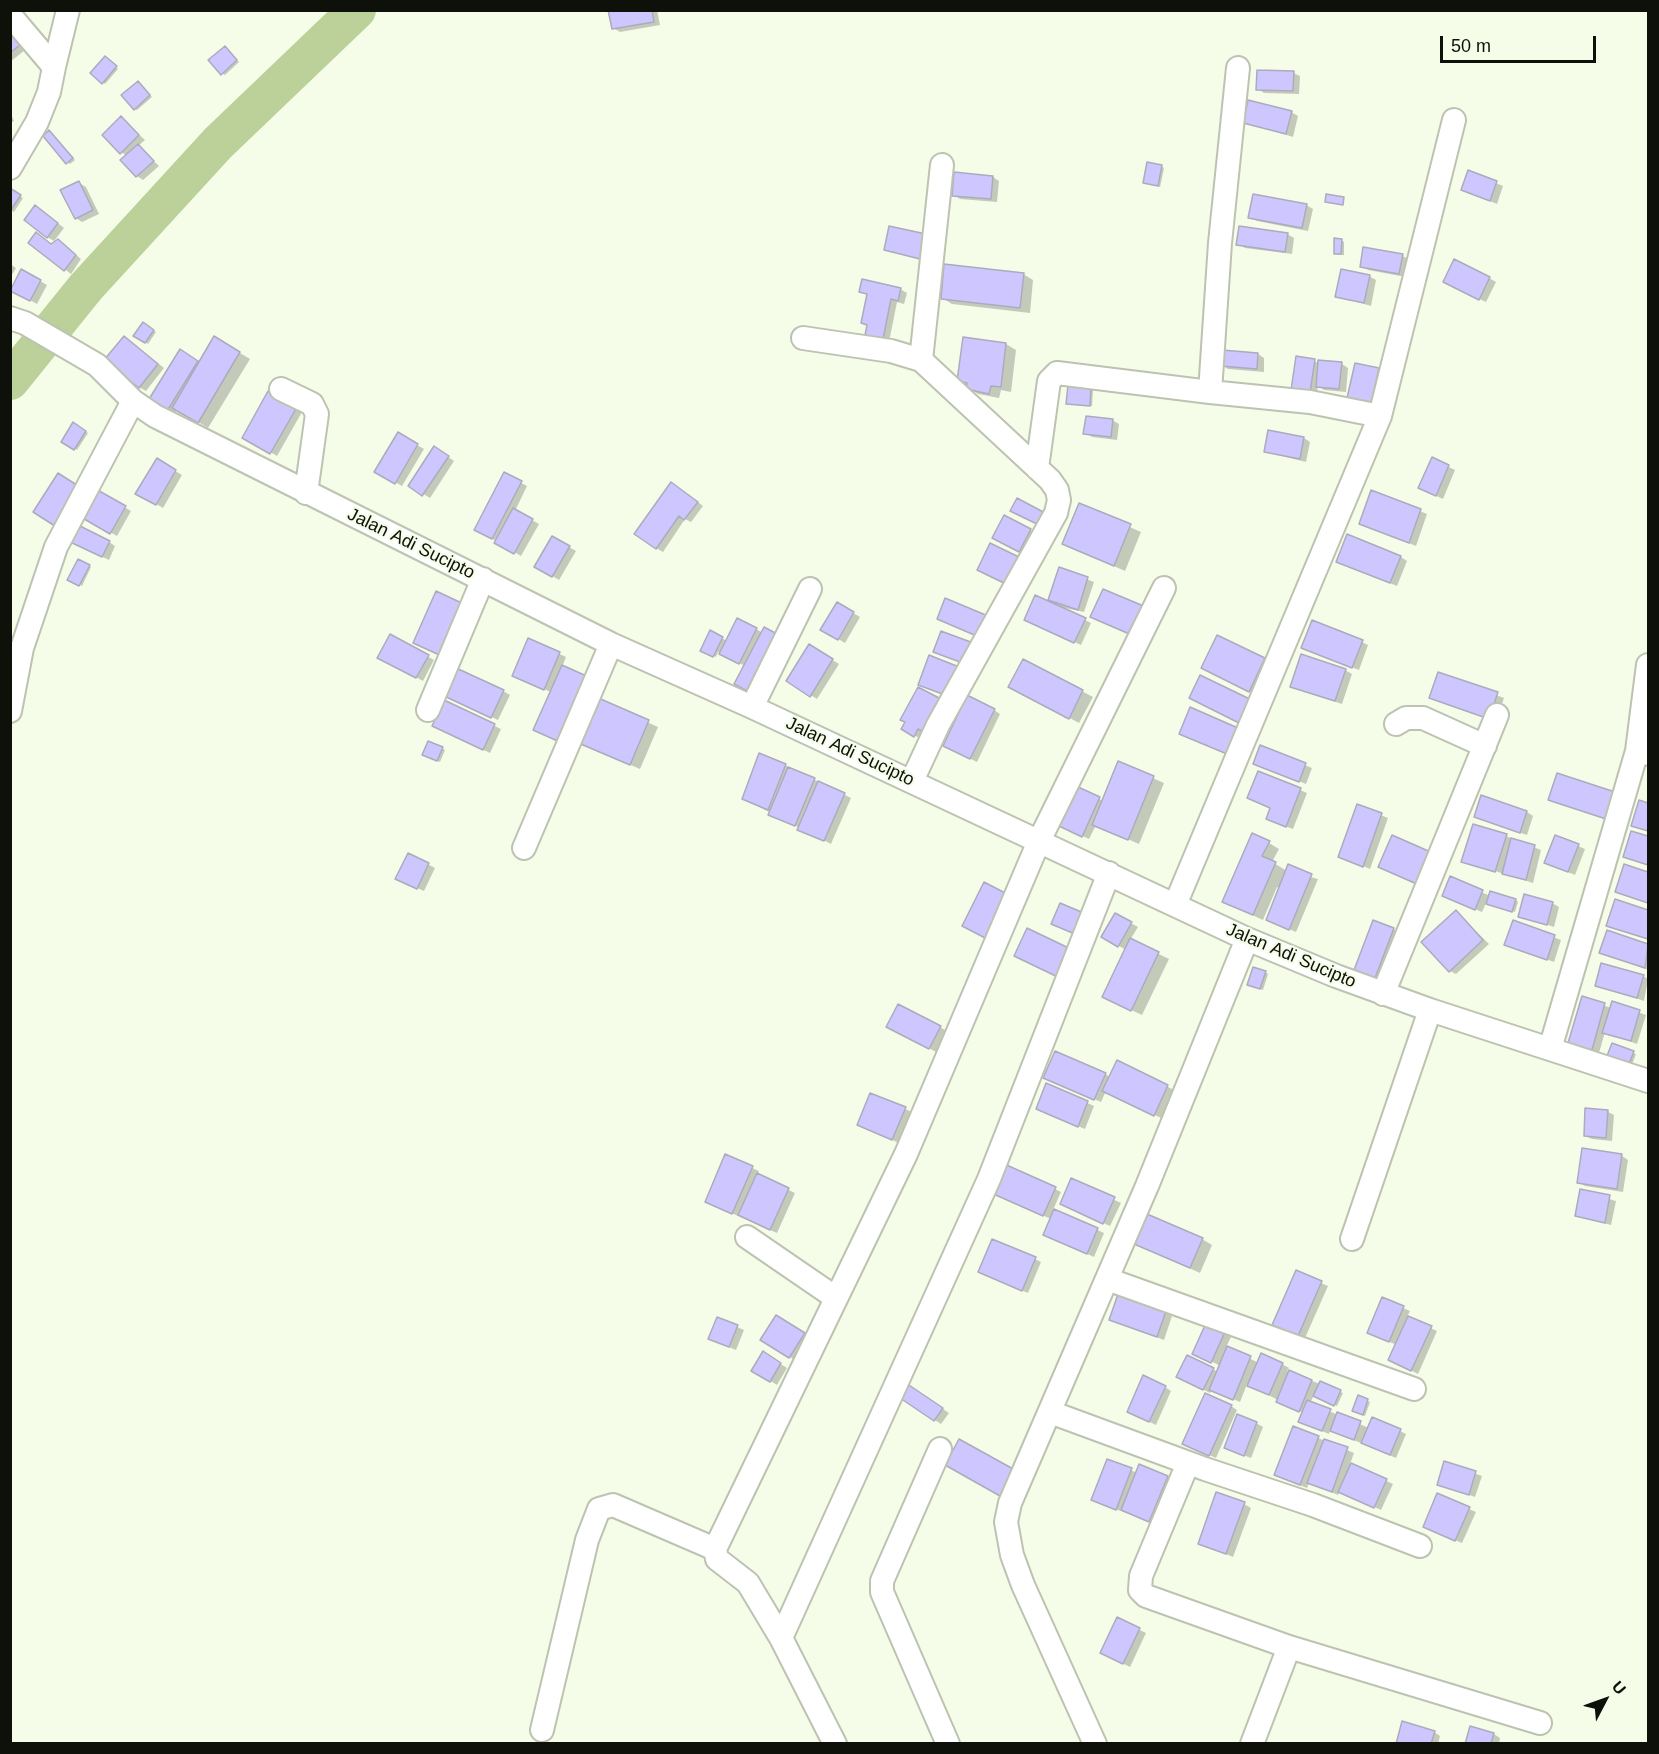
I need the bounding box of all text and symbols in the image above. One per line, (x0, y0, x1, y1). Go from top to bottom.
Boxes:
scale bar (1443, 24, 1599, 62)
text: 50 m (1451, 36, 1491, 56)
street label: Jalan Adi Sucipto (344, 504, 478, 584)
street label: Jalan Adi Sucipto (782, 713, 918, 791)
street label: Jalan Adi Sucipto (1223, 919, 1359, 993)
north arrow (1575, 1670, 1635, 1730)
text: U (1609, 1678, 1629, 1698)

